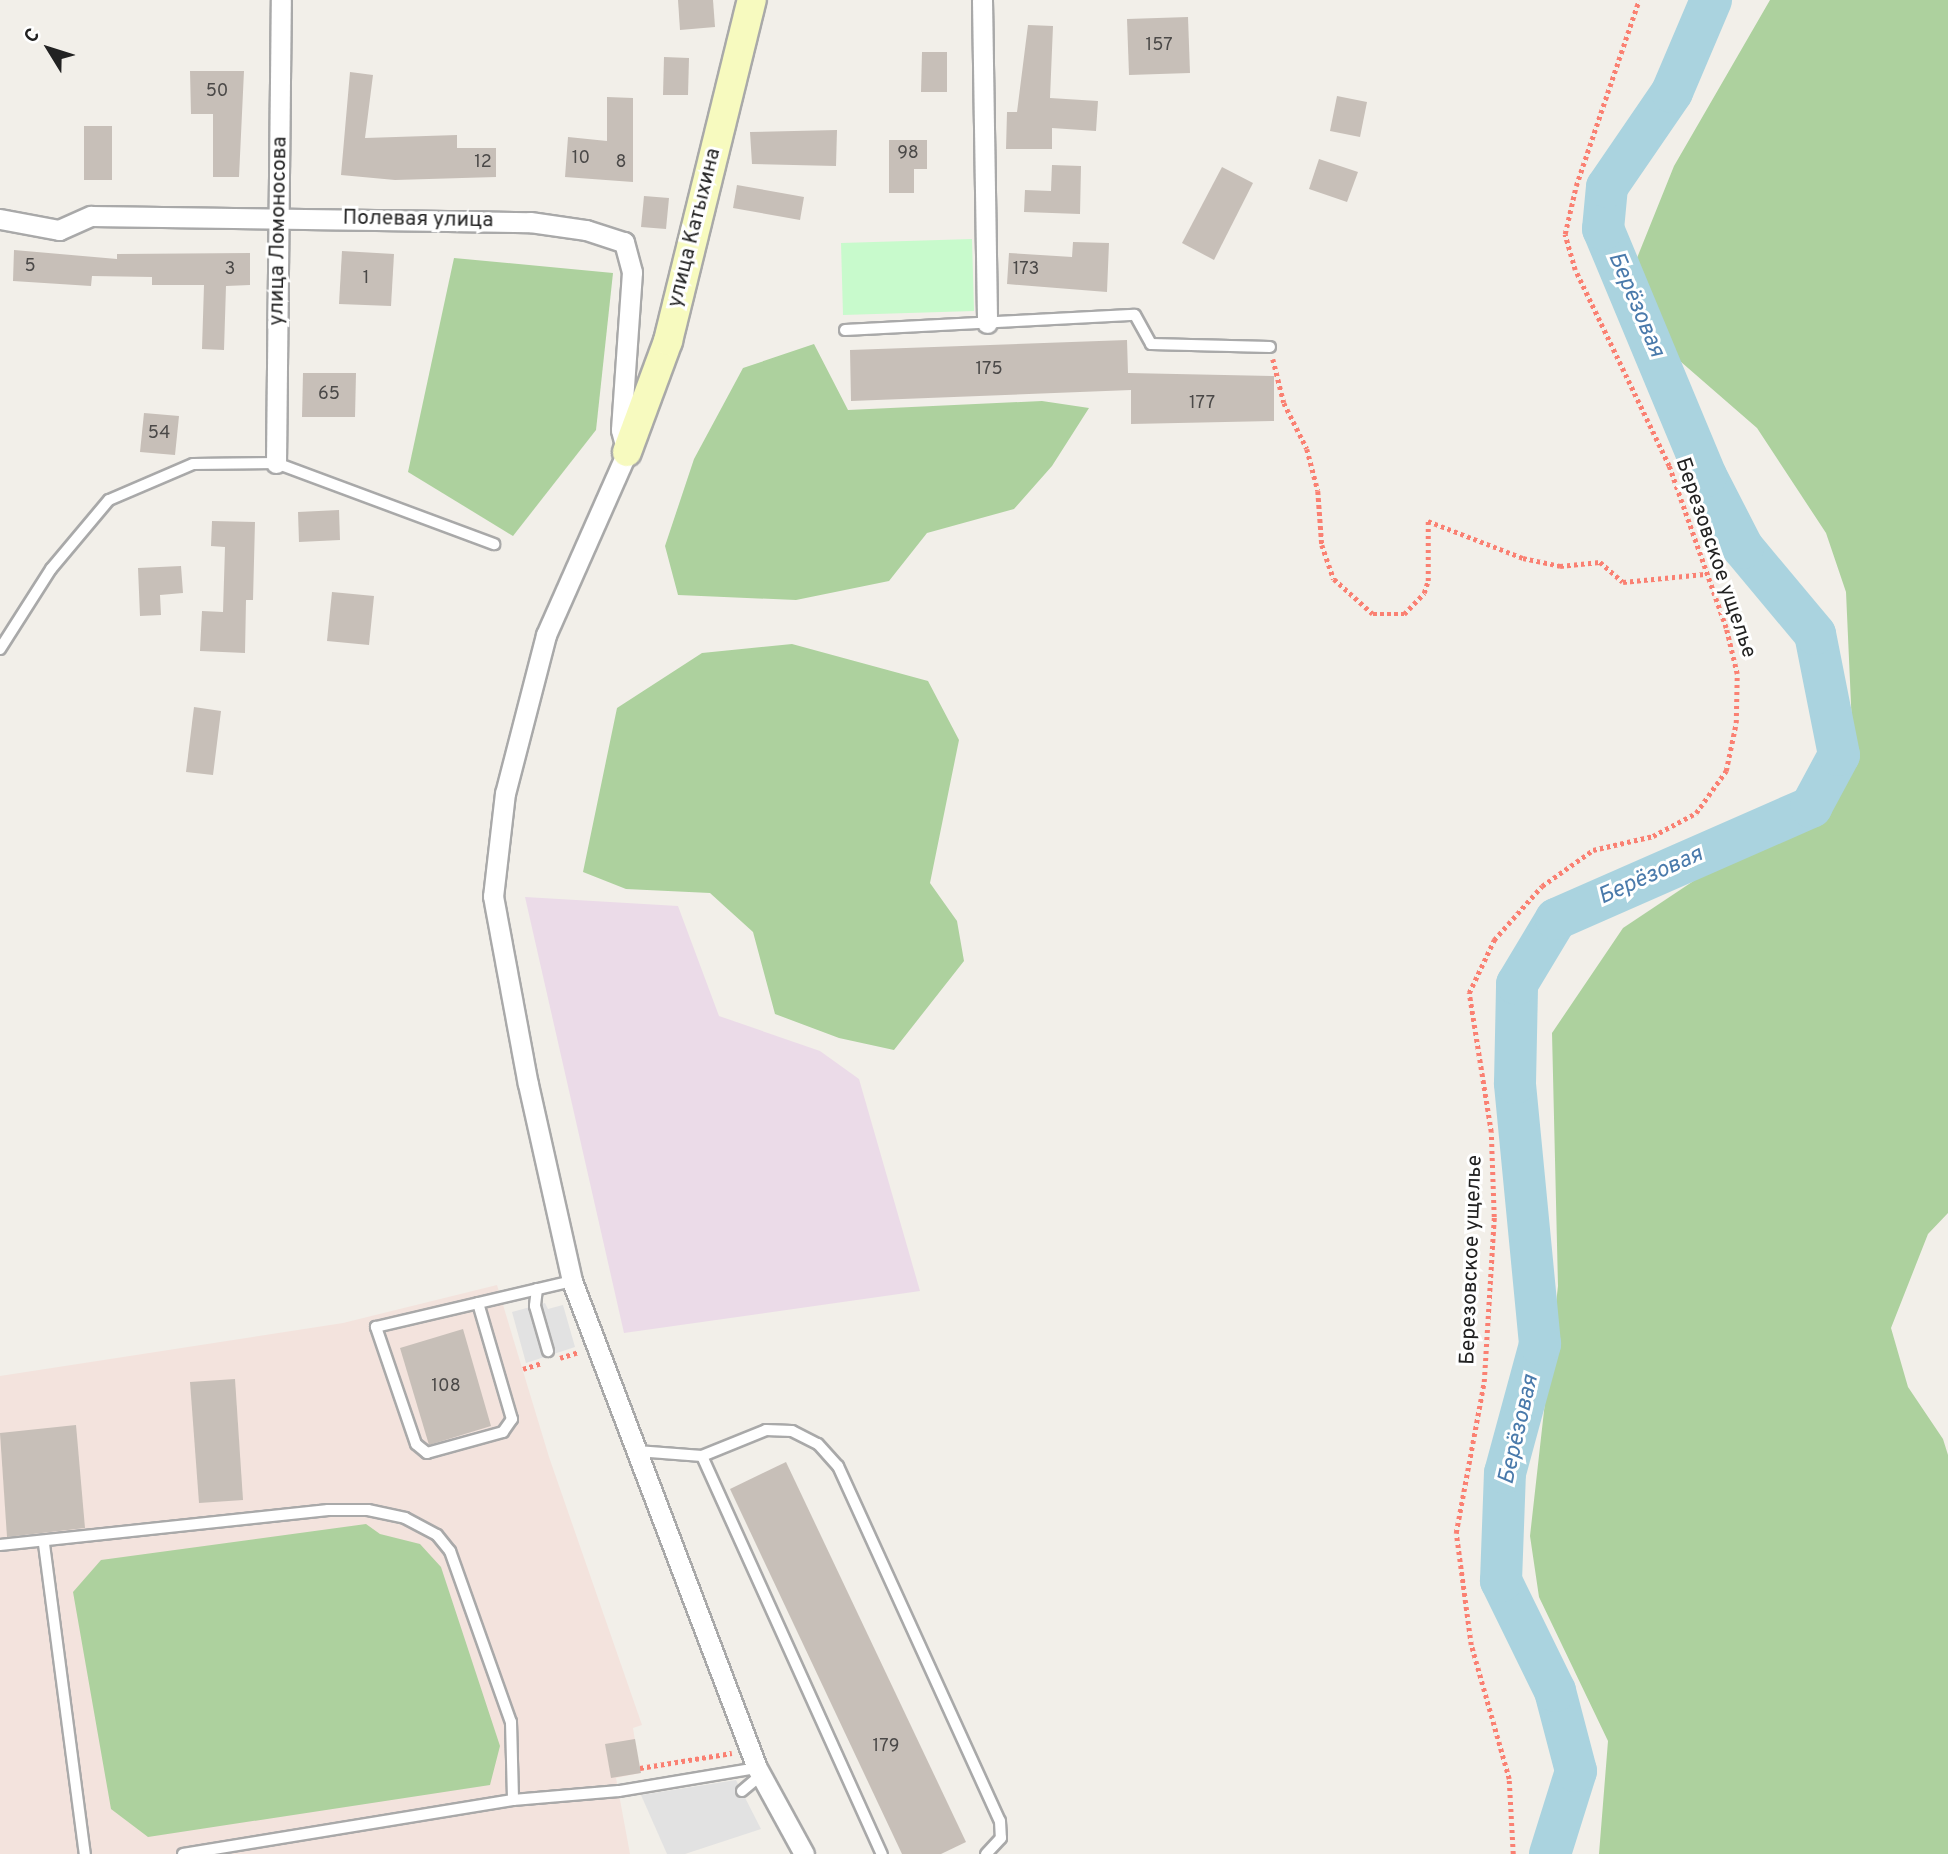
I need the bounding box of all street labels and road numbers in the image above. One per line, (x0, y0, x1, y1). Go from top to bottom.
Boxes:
street label: улица Ломоносова (265, 136, 293, 326)
street label: улица Катыхина (663, 146, 727, 310)
street label: Полевая улица (342, 206, 494, 234)
street label: Березовское ущелье (1669, 455, 1761, 661)
street label: Березовское ущелье (1456, 1155, 1488, 1365)

